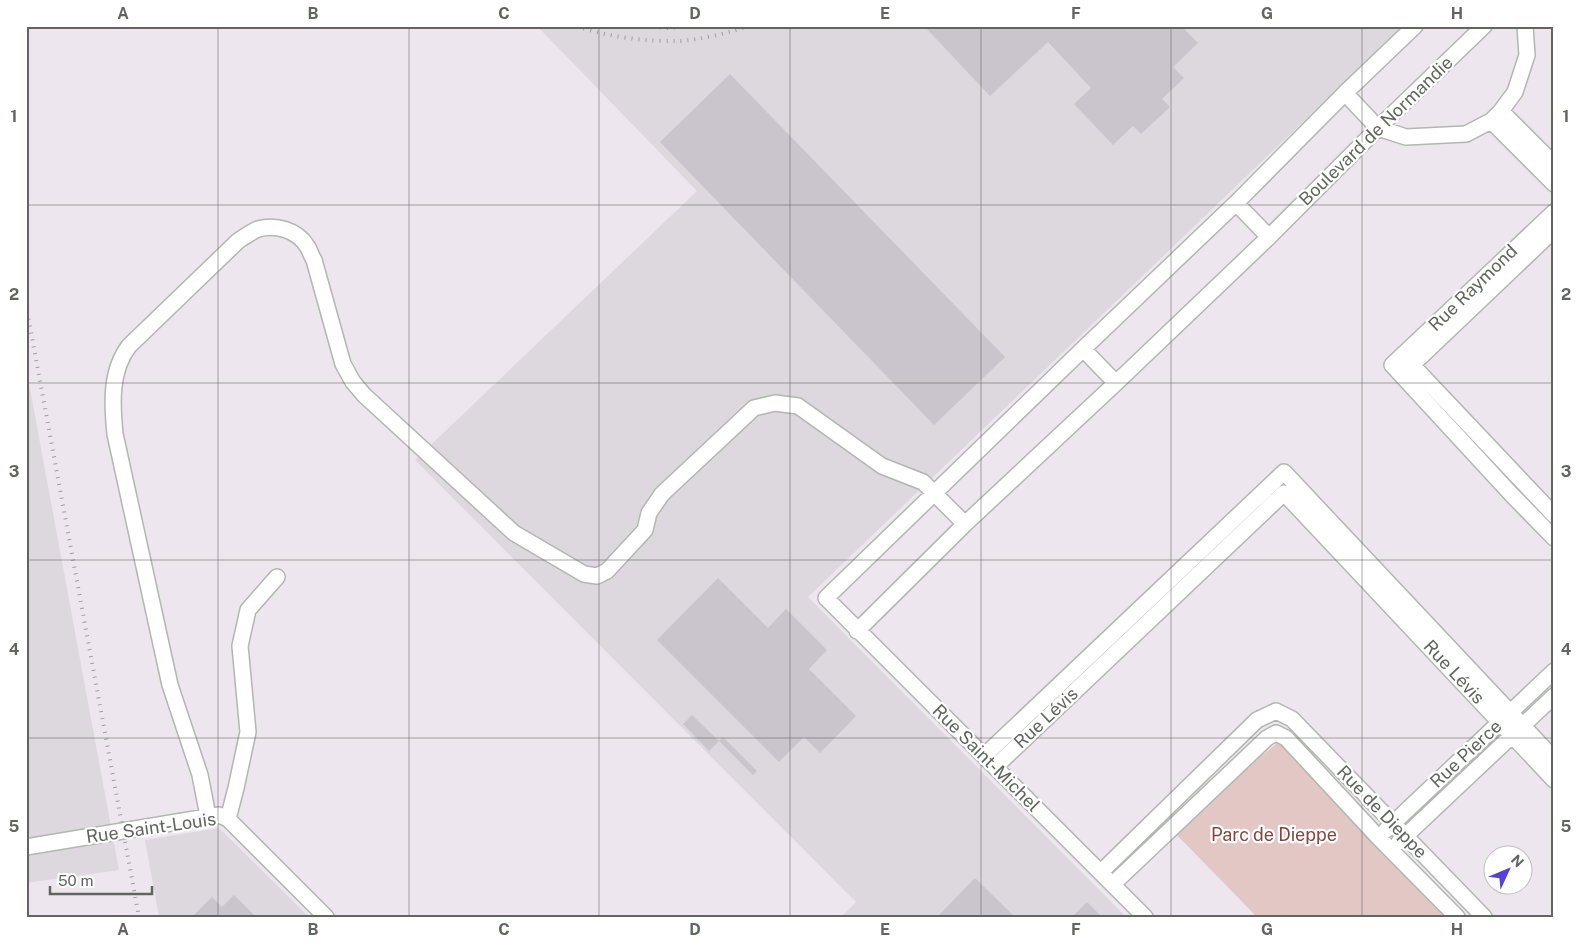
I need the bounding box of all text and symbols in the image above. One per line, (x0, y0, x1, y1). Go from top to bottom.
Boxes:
text: A (117, 4, 129, 23)
text: B (308, 4, 319, 23)
text: C (498, 4, 510, 23)
text: D (689, 4, 701, 23)
text: E (880, 4, 890, 23)
text: F (1071, 4, 1081, 23)
text: G (1261, 4, 1273, 23)
text: H (1451, 4, 1463, 23)
street label: Boulevard de Normandie (1294, 52, 1457, 210)
text: 1 (11, 107, 17, 126)
text: 1 (1563, 107, 1569, 126)
street label: Rue Raymond (1424, 240, 1521, 335)
text: 2 (9, 285, 19, 304)
text: 2 (1561, 285, 1571, 304)
text: 3 (9, 462, 19, 481)
text: 3 (1561, 462, 1571, 481)
street label: Rue Lévis (1420, 635, 1489, 708)
text: 4 (9, 640, 20, 659)
text: 4 (1561, 640, 1572, 659)
street label: Rue Lévis (1009, 683, 1082, 752)
street label: Rue Saint-Michel (928, 700, 1044, 816)
street label: Rue Pierce (1426, 715, 1506, 792)
street label: Rue de Dieppe (1333, 761, 1432, 862)
street label: Rue Saint-Louis (85, 808, 217, 847)
text: 5 (9, 817, 20, 836)
text: 5 (1561, 817, 1572, 836)
park label: Parc de Dieppe (1211, 824, 1337, 845)
north arrow (1482, 846, 1532, 896)
text: N (1508, 851, 1527, 870)
scale bar (50, 863, 152, 895)
text: 50 m (58, 872, 93, 889)
text: A (117, 920, 129, 939)
text: B (308, 920, 319, 939)
text: C (498, 920, 510, 939)
text: D (689, 920, 701, 939)
text: E (880, 920, 890, 939)
text: F (1071, 920, 1081, 939)
text: G (1261, 920, 1273, 939)
text: H (1451, 920, 1463, 939)

